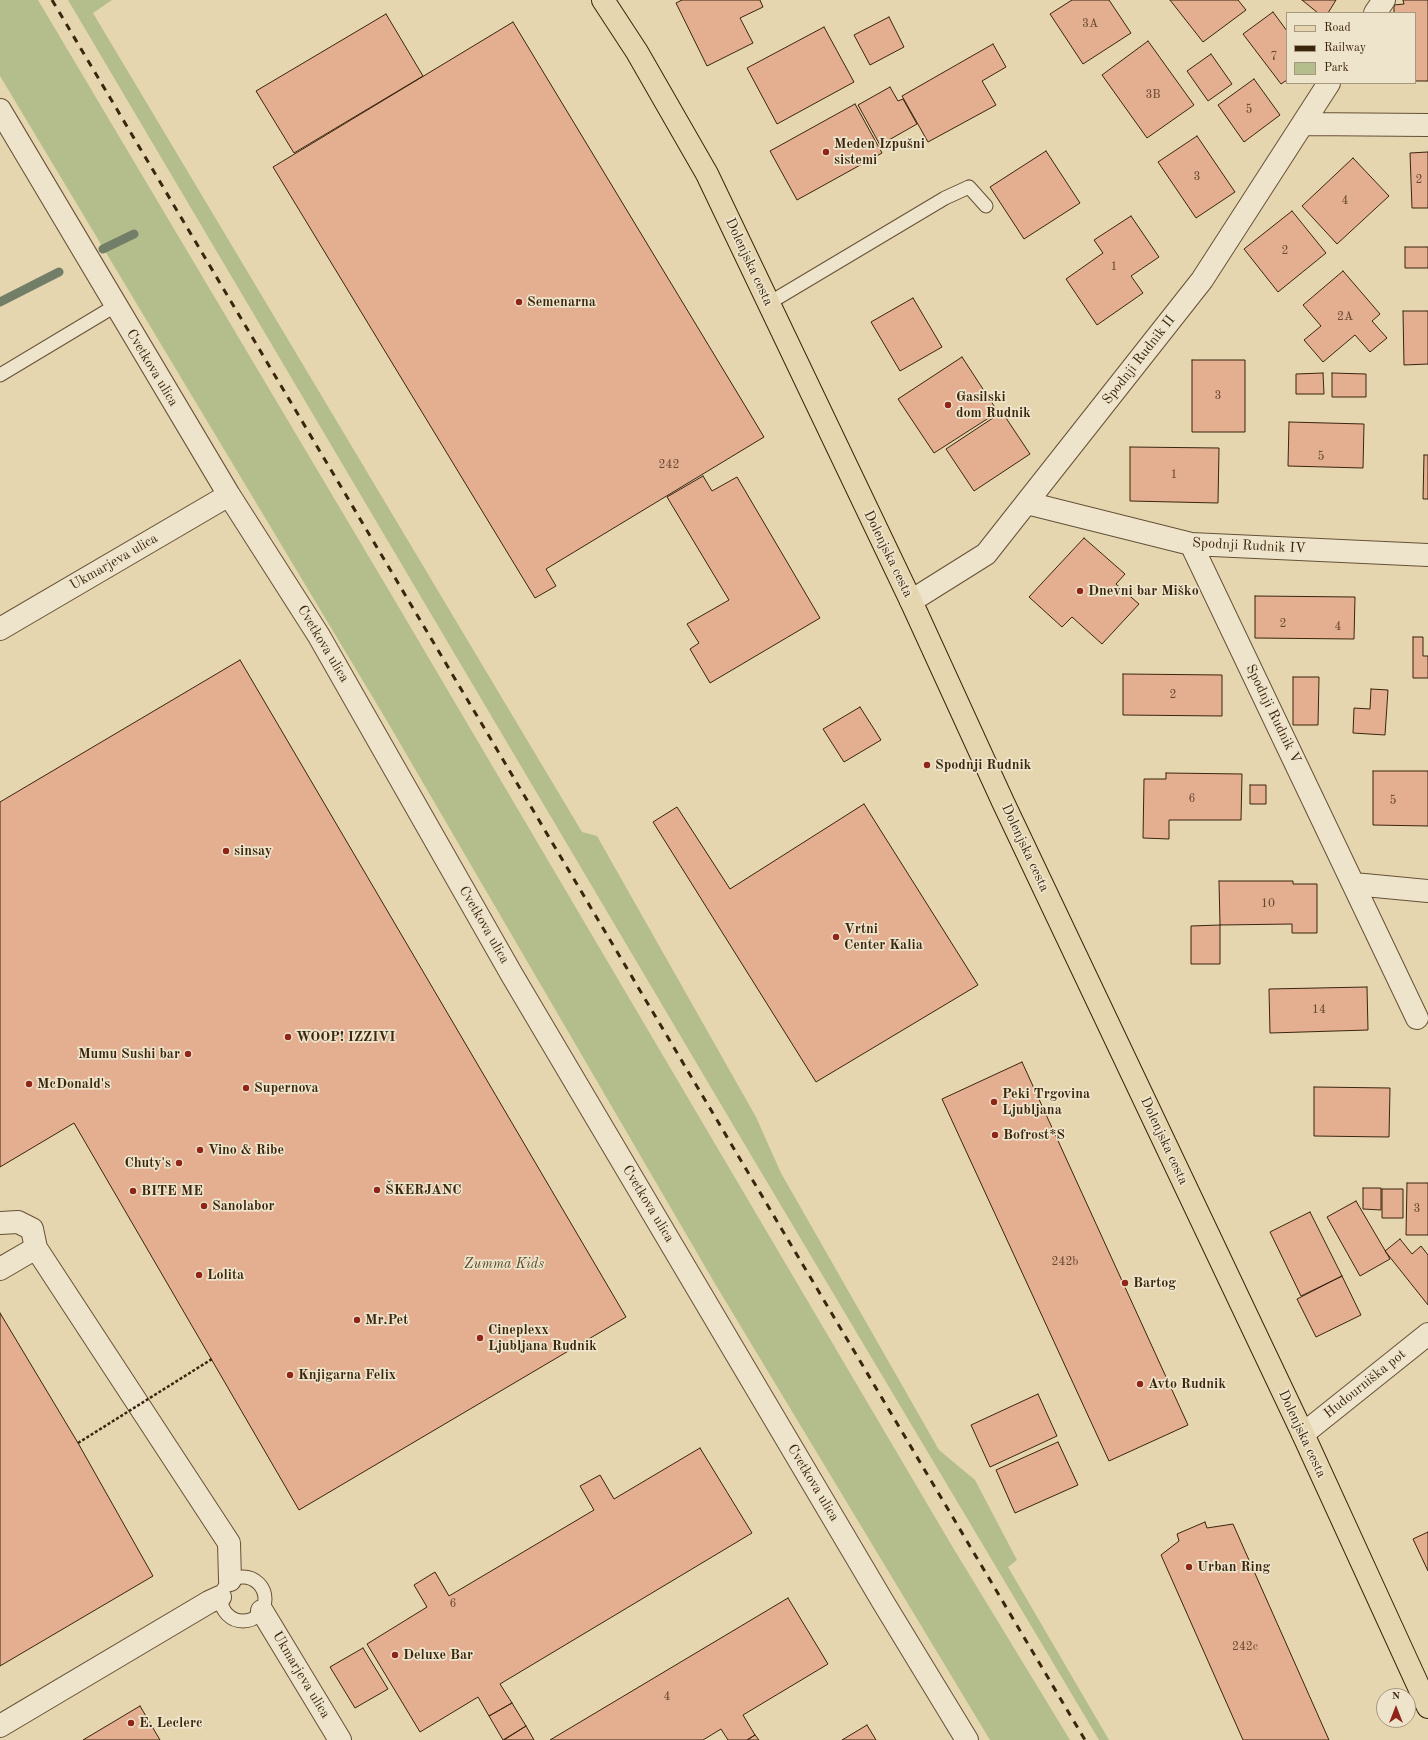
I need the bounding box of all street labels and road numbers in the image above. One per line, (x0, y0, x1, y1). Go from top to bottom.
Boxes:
street label: Dolenjska cesta (721, 216, 777, 308)
street label: Spodnji Rudnik II (1099, 312, 1179, 408)
street label: Cvetkova ulica (122, 326, 182, 410)
street label: Dolenjska cesta (860, 508, 916, 600)
street label: Ukmarjeva ulica (67, 530, 161, 594)
street label: Spodnji Rudnik IV (1192, 535, 1306, 557)
street label: Cvetkova ulica (293, 602, 353, 686)
street label: Spodnji Rudnik V (1242, 662, 1304, 766)
street label: Dolenjska cesta (997, 802, 1053, 894)
street label: Cvetkova ulica (455, 883, 513, 967)
street label: Dolenjska cesta (1136, 1095, 1192, 1187)
street label: Cvetkova ulica (618, 1162, 678, 1246)
street label: Hudourniška pot (1321, 1346, 1409, 1422)
street label: Dolenjska cesta (1274, 1388, 1330, 1480)
street label: Cvetkova ulica (783, 1441, 843, 1525)
street label: Ukmarjeva ulica (268, 1628, 334, 1722)

